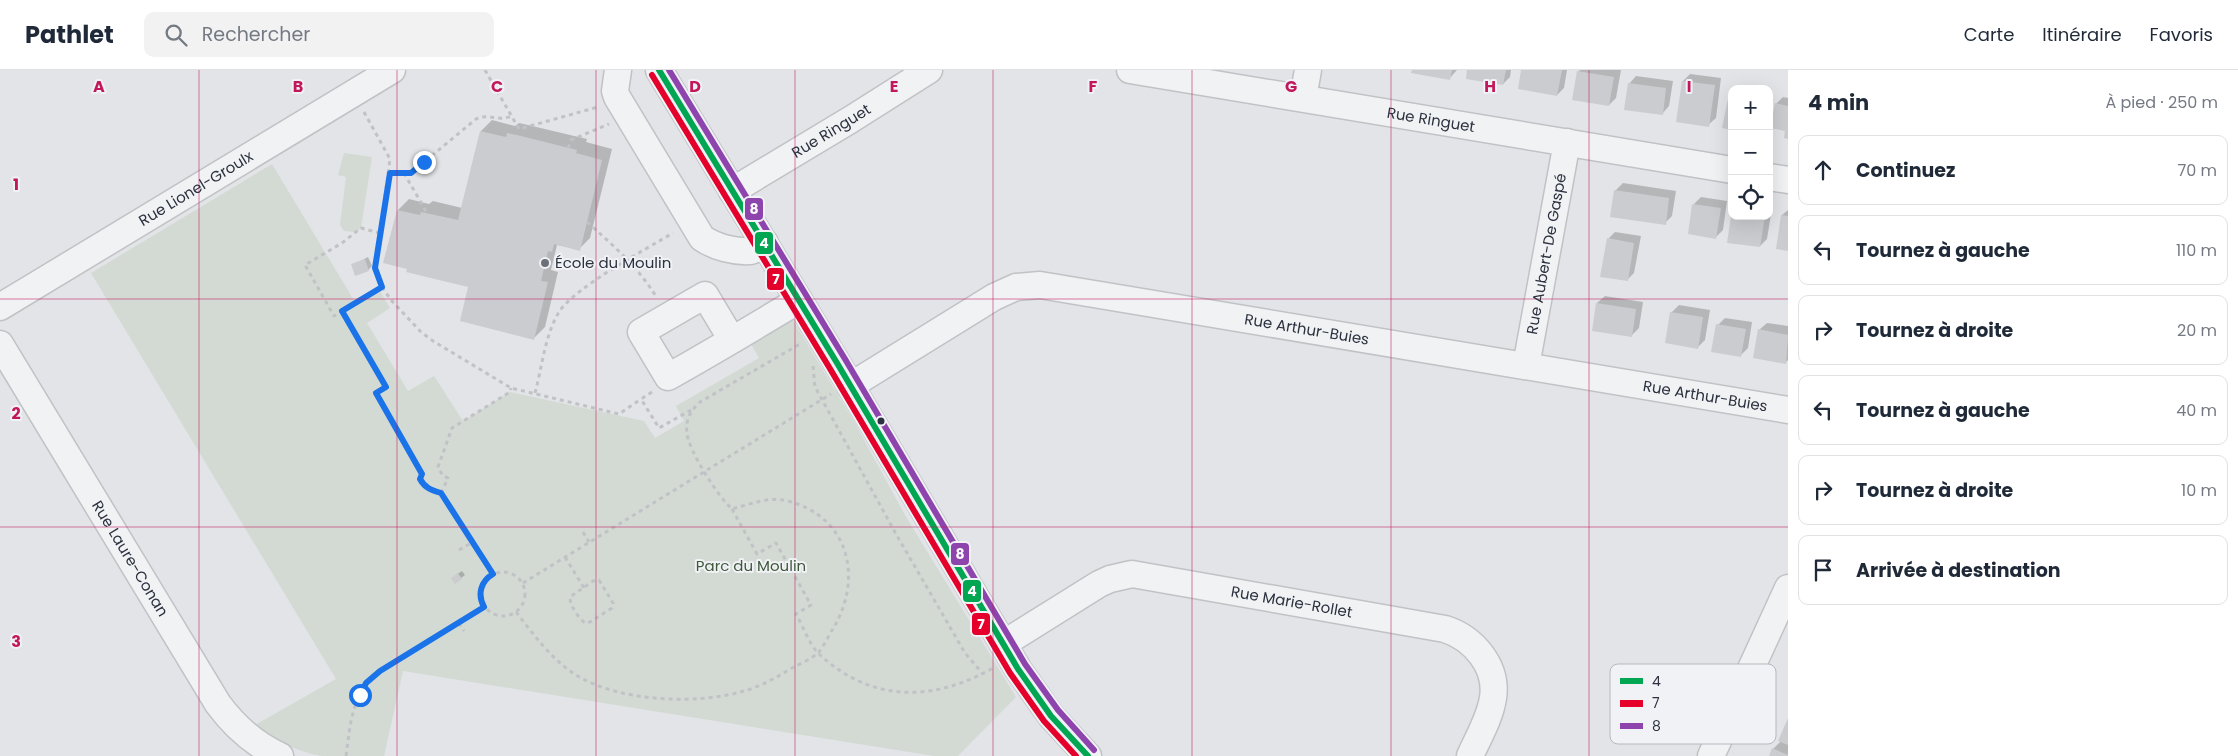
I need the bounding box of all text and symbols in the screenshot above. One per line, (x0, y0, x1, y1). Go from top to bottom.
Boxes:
search box (144, 12, 494, 57)
text: Pathlet (25, 18, 114, 51)
icon: search (162, 21, 190, 49)
text: Rechercher (202, 21, 310, 48)
text: Carte (1964, 22, 2014, 47)
text: Itinéraire (2042, 22, 2122, 47)
text: Favoris (2150, 22, 2213, 47)
text: A (93, 75, 105, 98)
text: B (293, 75, 303, 98)
text: C (491, 75, 503, 98)
text: D (689, 75, 701, 98)
text: E (890, 75, 898, 98)
text: F (1089, 75, 1098, 98)
text: G (1285, 75, 1297, 98)
text: H (1484, 75, 1496, 98)
text: I (1687, 75, 1691, 98)
map controls (1728, 85, 1773, 220)
button: + (1728, 85, 1773, 130)
text: 4 min (1808, 88, 1869, 117)
text: À pied · 250 m (2105, 91, 2218, 114)
street label: Rue Ringuet (788, 99, 875, 163)
street label: Rue Ringuet (1385, 102, 1477, 137)
button: − (1728, 130, 1773, 175)
street label: Rue Lionel-Groulx (135, 145, 257, 231)
route end (413, 151, 436, 174)
icon: ahead (1809, 156, 1837, 184)
text: Continuez (1856, 157, 1955, 184)
text: 70 m (2177, 159, 2217, 182)
street label: Rue Aubert-De Gaspé (1521, 171, 1571, 336)
text: 1 (13, 173, 19, 196)
button: locate (1728, 175, 1773, 220)
line badge: 8 (744, 197, 764, 221)
text: 8 (749, 199, 759, 219)
line badge: 4 (754, 231, 774, 255)
text: 4 (759, 233, 769, 253)
icon: left (1809, 236, 1837, 264)
text: Tournez à gauche (1856, 237, 2030, 264)
text: 110 m (2176, 239, 2217, 262)
place label: École du Moulin (555, 252, 671, 273)
marker: École du Moulin (539, 257, 551, 269)
line badge: 7 (766, 267, 785, 291)
text: 7 (772, 269, 780, 289)
street label: Rue Arthur-Buies (1243, 308, 1371, 350)
icon: right (1809, 316, 1837, 344)
text: Tournez à droite (1856, 317, 2013, 344)
text: 20 m (2177, 319, 2217, 342)
street label: Rue Arthur-Buies (1641, 375, 1769, 416)
icon: left (1809, 396, 1837, 424)
text: Tournez à gauche (1856, 397, 2030, 424)
text: 40 m (2176, 399, 2217, 422)
text: 2 (11, 402, 21, 425)
unlabelled marker (876, 416, 886, 426)
icon: right (1809, 476, 1837, 504)
text: Tournez à droite (1856, 477, 2013, 504)
text: 10 m (2181, 479, 2217, 502)
street label: Rue Laure-Conan (87, 497, 174, 620)
line badge: 8 (950, 542, 970, 566)
text: 8 (955, 544, 965, 564)
park label: Parc du Moulin (696, 555, 806, 576)
icon: arrive (1809, 556, 1837, 584)
text: Arrivée à destination (1856, 557, 2061, 584)
line badge: 4 (962, 579, 982, 603)
text: 4 (967, 581, 977, 601)
street label: Rue Marie-Rollet (1229, 581, 1354, 623)
line badge: 7 (971, 612, 991, 636)
text: 7 (977, 614, 985, 634)
text: 3 (11, 630, 21, 653)
legend (1610, 664, 1776, 744)
text: 4 (1652, 671, 1661, 691)
route start (349, 684, 372, 707)
text: 7 (1652, 693, 1660, 713)
text: 8 (1652, 716, 1661, 736)

